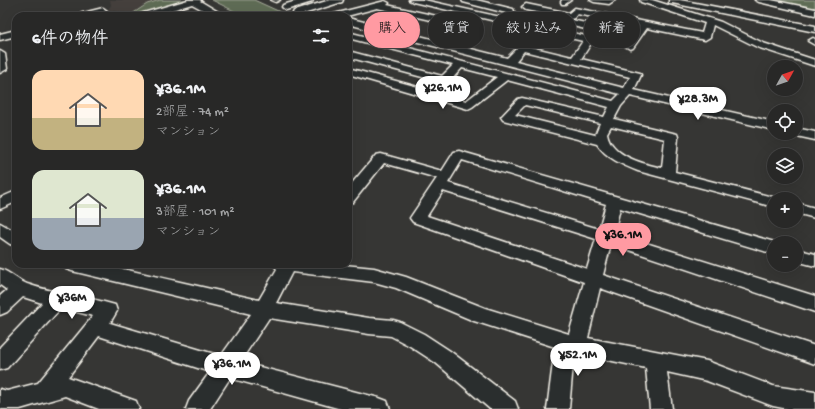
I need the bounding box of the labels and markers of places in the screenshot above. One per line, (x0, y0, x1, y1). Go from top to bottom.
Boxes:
pin: ¥26.1M (410, 76, 476, 110)
pin: ¥28.3M (665, 87, 731, 121)
pin: ¥36.1M (590, 223, 656, 257)
pin: ¥36M (48, 286, 96, 320)
pin: ¥52.1M (545, 343, 611, 377)
pin: ¥36.1M (199, 352, 265, 386)

